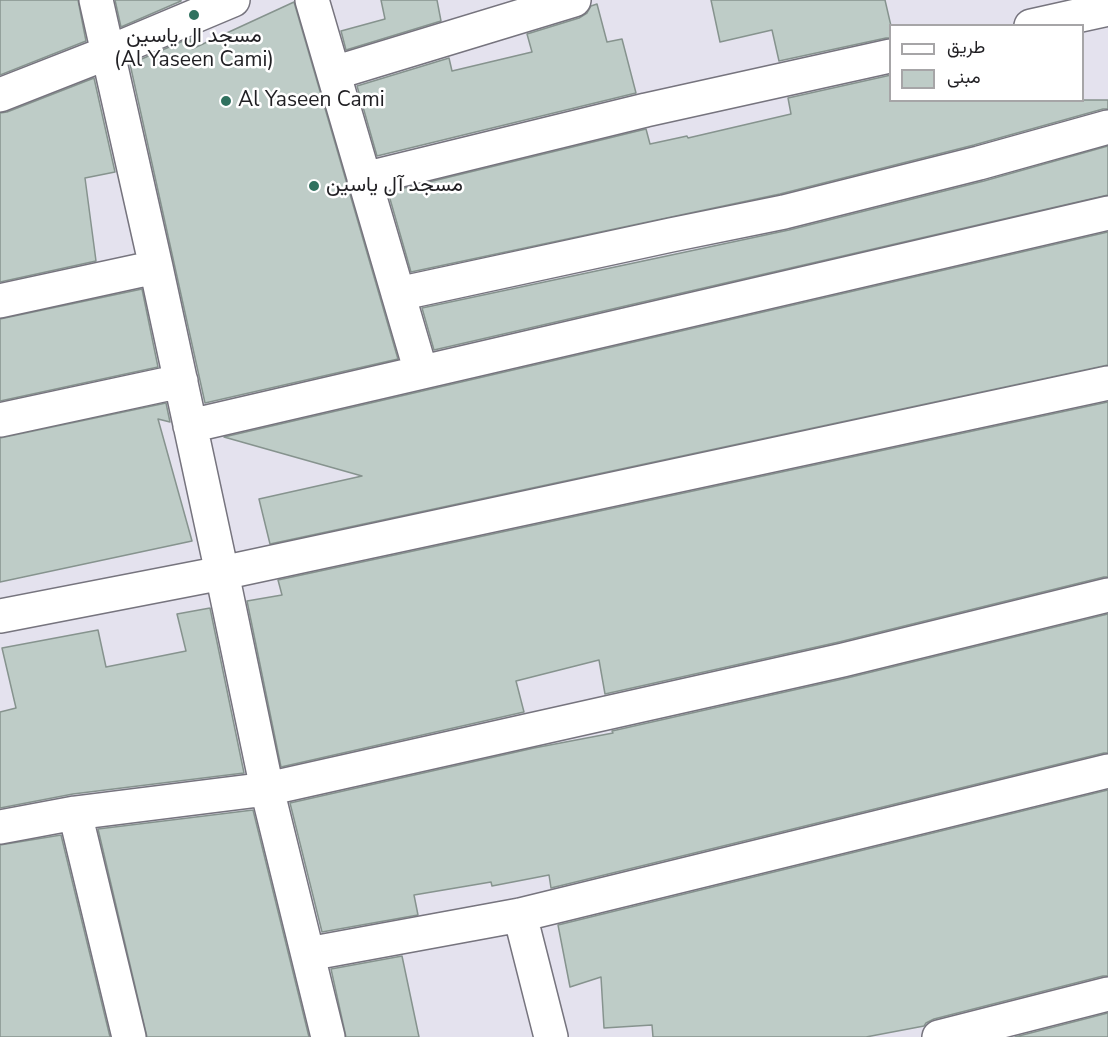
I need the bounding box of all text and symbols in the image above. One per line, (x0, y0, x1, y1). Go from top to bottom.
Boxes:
marker: مسجد ال ياسين (Al Yaseen Cami) (187, 8, 201, 22)
place label: مسجد ال ياسين (Al Yaseen Cami) (114, 24, 274, 74)
legend (889, 24, 1084, 102)
text: طريق (947, 35, 985, 59)
text: مبنى (947, 65, 981, 89)
place label: Al Yaseen Cami (238, 88, 384, 114)
marker: Al Yaseen Cami (219, 94, 233, 108)
place label: مسجد آل ياسين (326, 173, 463, 199)
marker: مسجد آل ياسين (307, 179, 321, 193)

